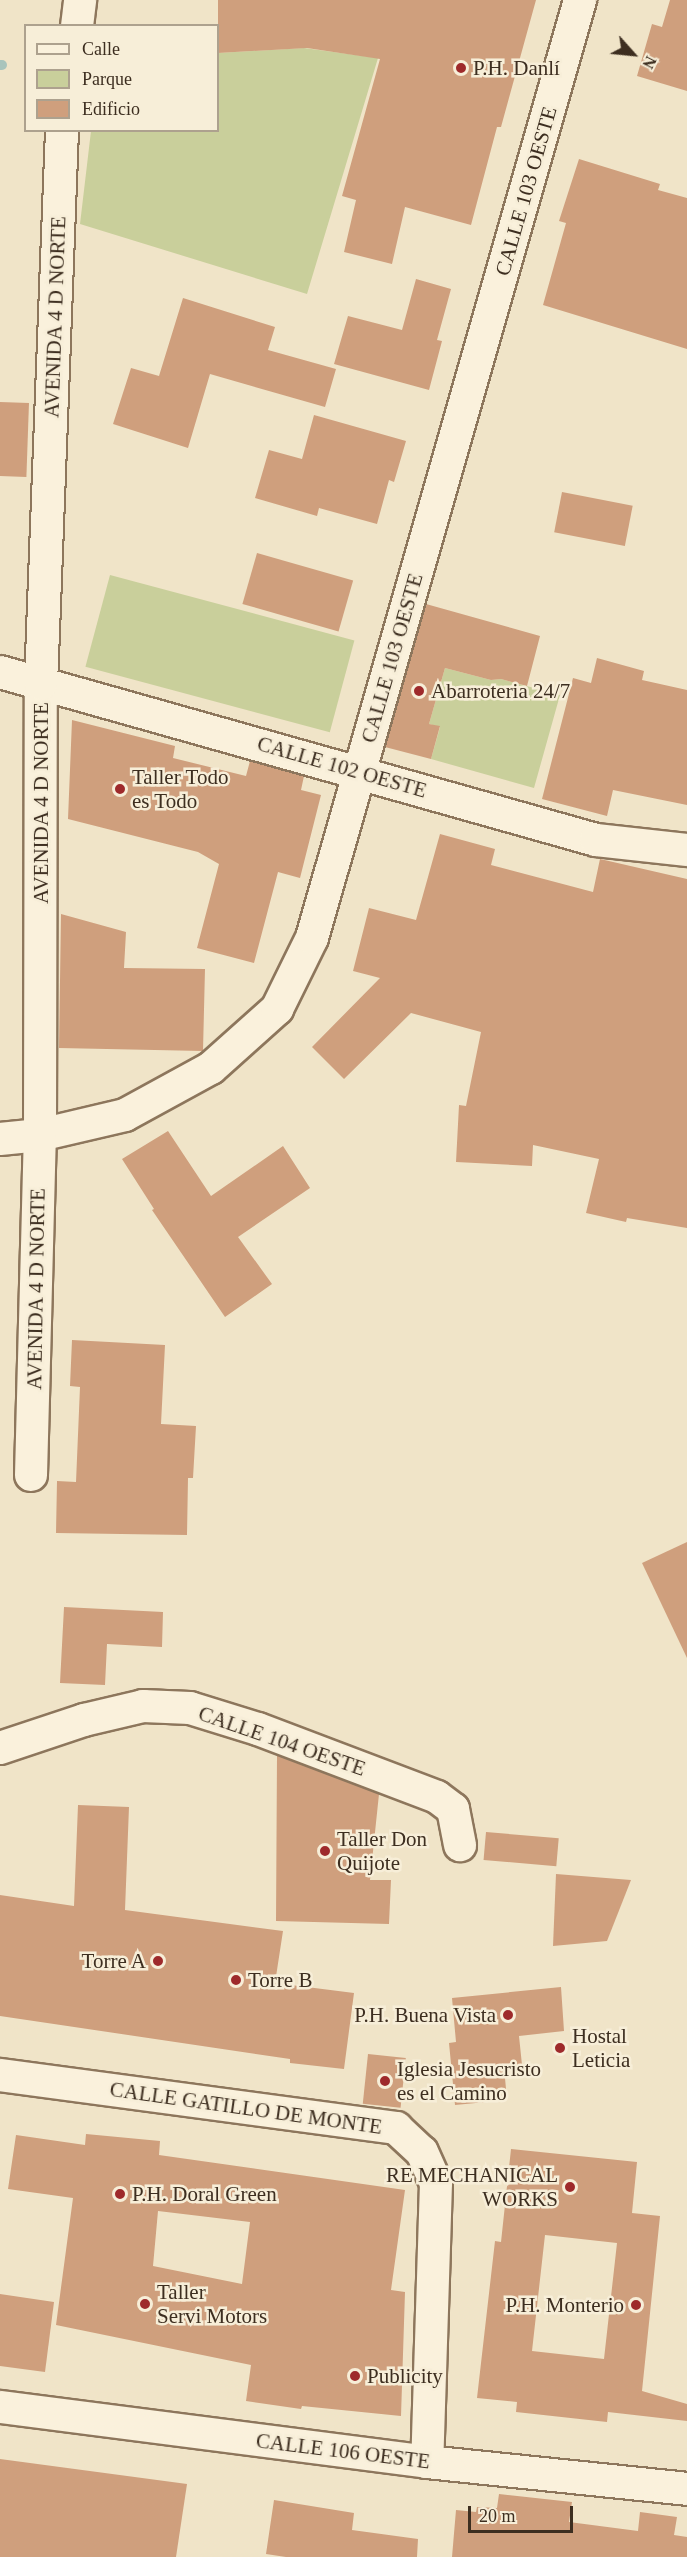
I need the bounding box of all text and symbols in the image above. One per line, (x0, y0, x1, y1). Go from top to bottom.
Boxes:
legend (24, 24, 219, 132)
north arrow (603, 24, 663, 84)
text: Calle (82, 39, 120, 59)
text: N (639, 53, 660, 71)
place label: P.H. Danlí (473, 55, 560, 81)
marker: P.H. Danlí (454, 61, 468, 75)
text: Parque (82, 69, 132, 89)
text: Edificio (82, 99, 140, 119)
street label: CALLE 103 OESTE (490, 103, 562, 279)
street label: AVENIDA 4 D NORTE (39, 215, 71, 419)
street label: CALLE 103 OESTE (356, 570, 428, 746)
place label: Abarroteria 24/7 (431, 678, 570, 704)
marker: Abarroteria 24/7 (412, 684, 426, 698)
street label: AVENIDA 4 D NORTE (28, 701, 54, 905)
street label: CALLE 102 OESTE (254, 731, 430, 803)
place label: Taller Todo es Todo (132, 764, 229, 814)
marker: Taller Todo es Todo (113, 782, 127, 796)
street label: AVENIDA 4 D NORTE (22, 1187, 50, 1391)
street label: CALLE 104 OESTE (195, 1701, 369, 1781)
place label: Taller Don Quijote (337, 1826, 427, 1876)
marker: Taller Don Quijote (318, 1844, 332, 1858)
place label: Torre A (80, 1948, 146, 1974)
marker: Torre A (151, 1954, 165, 1968)
place label: Torre B (248, 1967, 312, 1993)
marker: Torre B (229, 1973, 243, 1987)
place label: P.H. Buena Vista (354, 2002, 496, 2028)
marker: P.H. Buena Vista (501, 2008, 515, 2022)
place label: Hostal Leticia (572, 2023, 630, 2073)
marker: Hostal Leticia (553, 2041, 567, 2055)
place label: Iglesia Jesucristo es el Camino (397, 2056, 541, 2106)
marker: Iglesia Jesucristo es el Camino (378, 2074, 392, 2088)
street label: CALLE GATILLO DE MONTE (108, 2076, 384, 2140)
place label: RE MECHANICAL WORKS (386, 2162, 558, 2212)
marker: RE MECHANICAL WORKS (563, 2180, 577, 2194)
place label: P.H. Doral Green (132, 2181, 277, 2207)
marker: P.H. Doral Green (113, 2187, 127, 2201)
place label: Taller Servi Motors (157, 2279, 267, 2329)
place label: P.H. Monterio (506, 2292, 624, 2318)
marker: Taller Servi Motors (138, 2297, 152, 2311)
marker: P.H. Monterio (629, 2298, 643, 2312)
place label: Publicity (367, 2363, 443, 2389)
marker: Publicity (348, 2369, 362, 2383)
street label: CALLE 106 OESTE (255, 2428, 431, 2474)
scale bar (471, 2494, 576, 2532)
text: 20 m (479, 2506, 516, 2526)

